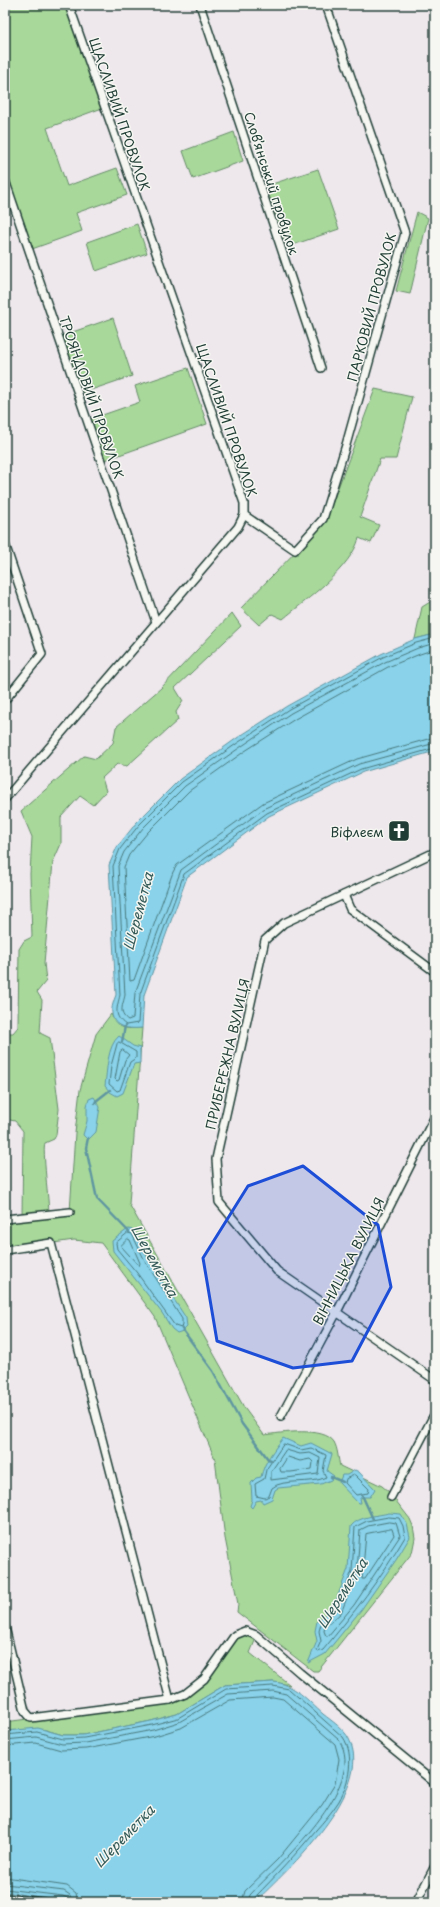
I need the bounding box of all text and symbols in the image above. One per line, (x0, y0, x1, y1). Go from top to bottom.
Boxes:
street label: ЩАСЛИВИЙ ПРОВУЛОК (85, 35, 155, 193)
street label: Словʼянський провулок (240, 109, 304, 257)
street label: ПАРКОВИЙ ПРОВУЛОК (342, 231, 400, 383)
street label: ТРОЯНДОВИЙ ПРОВУЛОК (55, 313, 129, 481)
street label: ЩАСЛИВИЙ ПРОВУЛОК (192, 341, 262, 499)
church icon: Віфлеєм (386, 818, 412, 844)
place label: Віфлеєм (330, 822, 384, 841)
water label: Шереметка (118, 869, 159, 952)
street label: ПРИБЕРЕЖНА ВУЛИЦЯ (200, 977, 254, 1131)
street label: ВІННИЦЬКА ВУЛИЦЯ (308, 1194, 388, 1328)
water label: Шереметка (126, 1221, 184, 1302)
water label: Шереметка (311, 1553, 373, 1632)
water label: Шереметка (89, 1799, 160, 1872)

